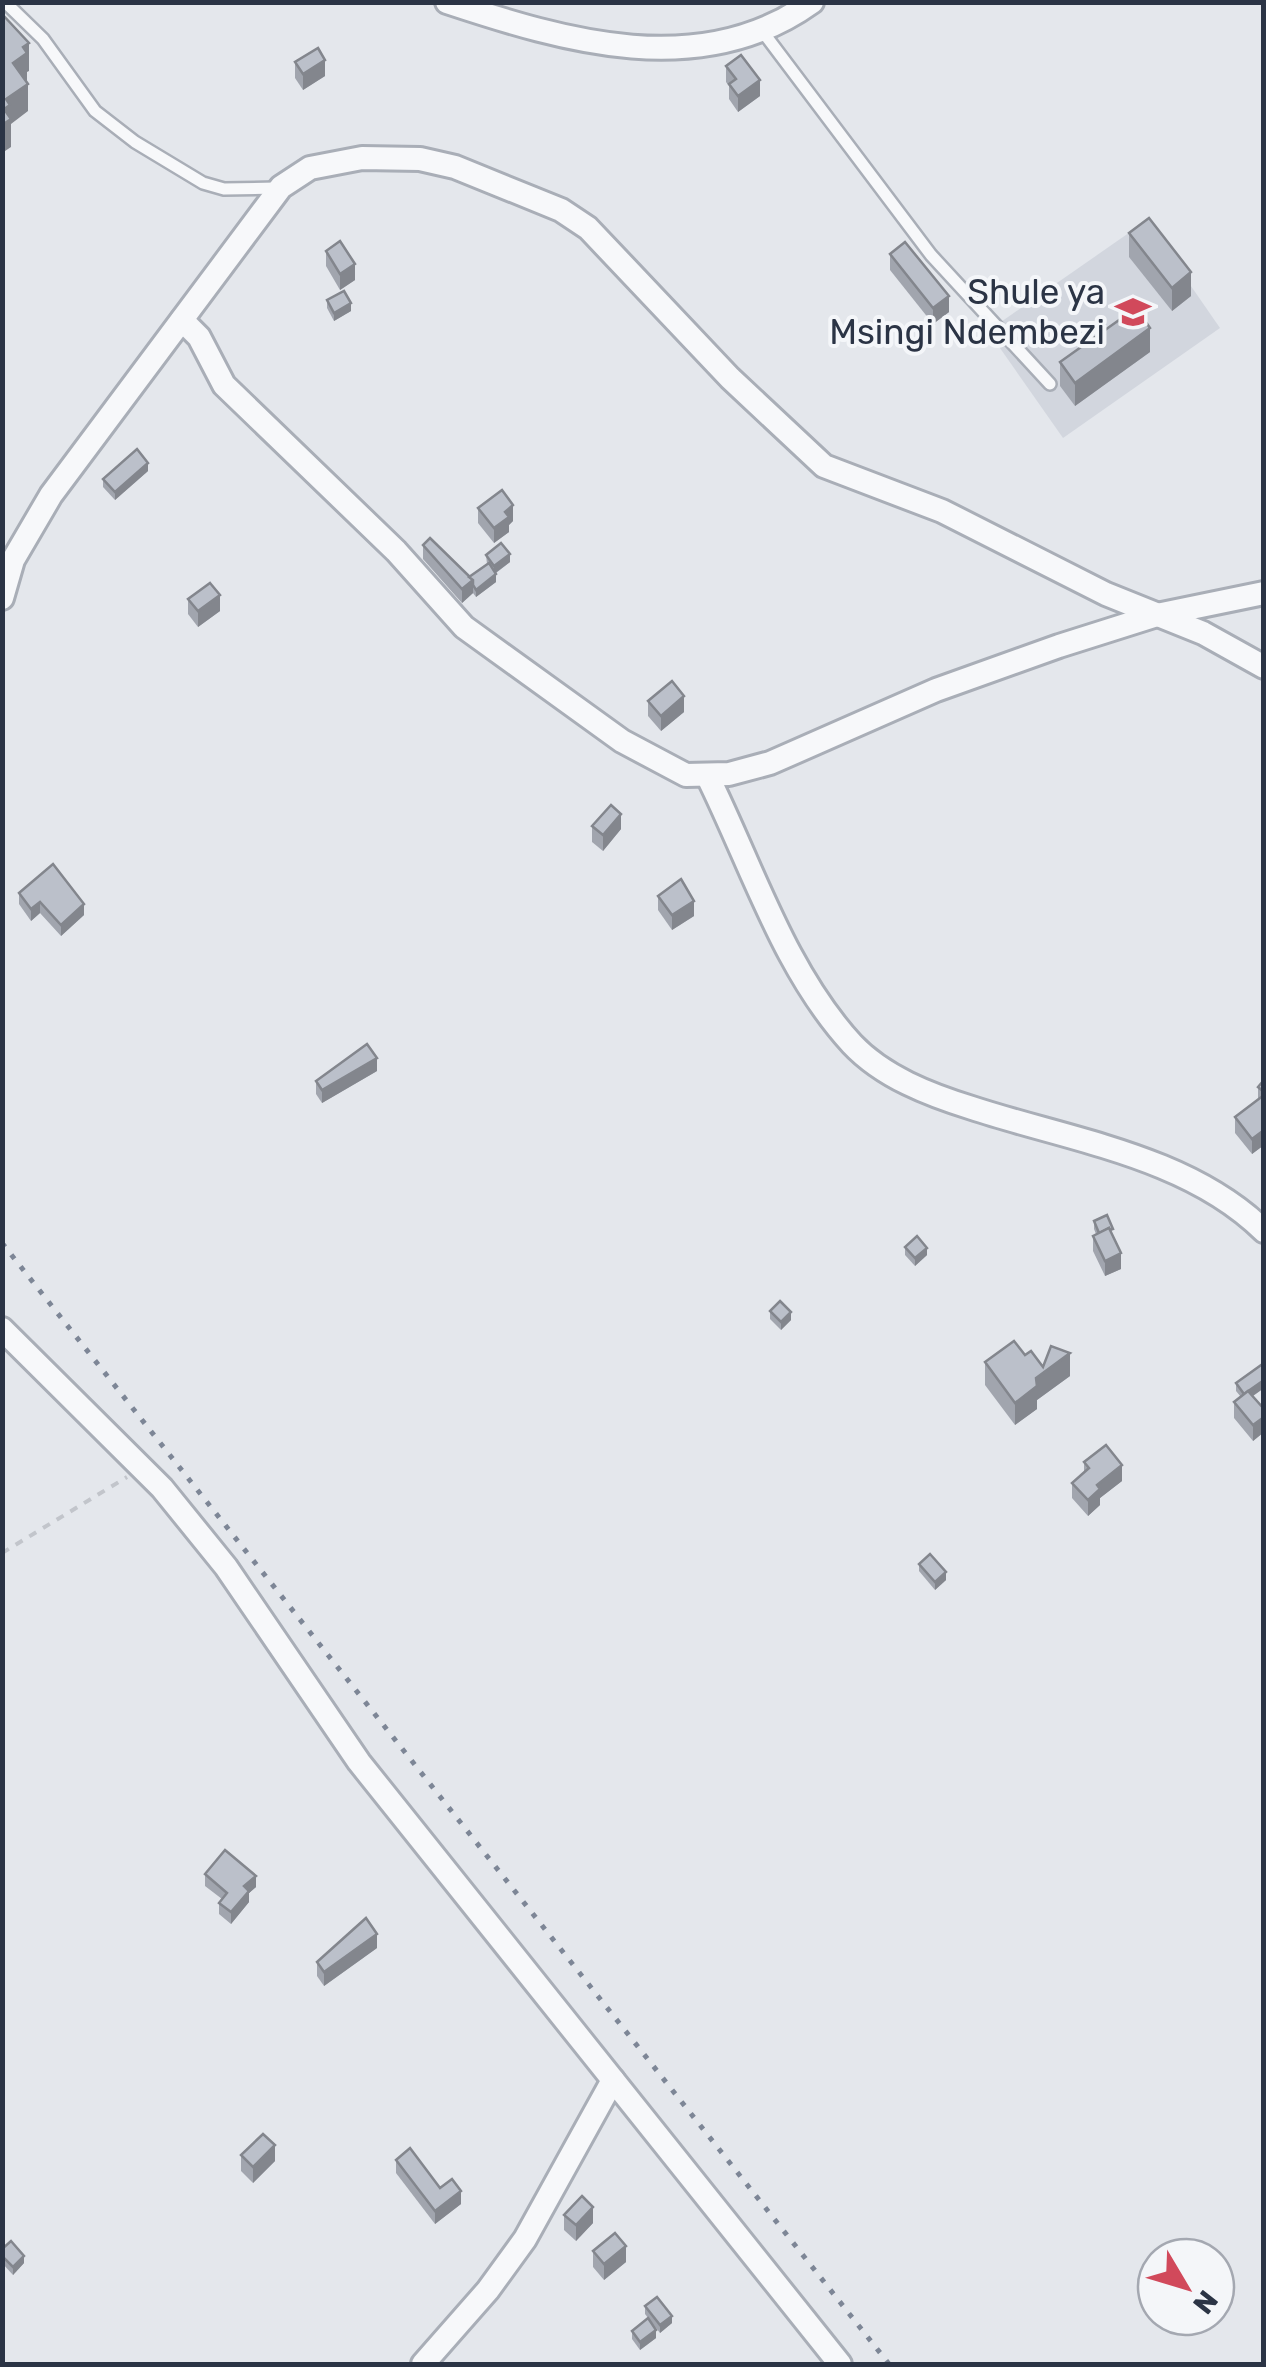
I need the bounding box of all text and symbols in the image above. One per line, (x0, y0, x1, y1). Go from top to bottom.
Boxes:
place label: Shule ya Msingi Ndembezi (829, 271, 1105, 353)
school or university icon: Shule ya Msingi Ndembezi (1114, 293, 1152, 331)
north arrow (1136, 2237, 1236, 2337)
text: N (1186, 2284, 1225, 2320)

